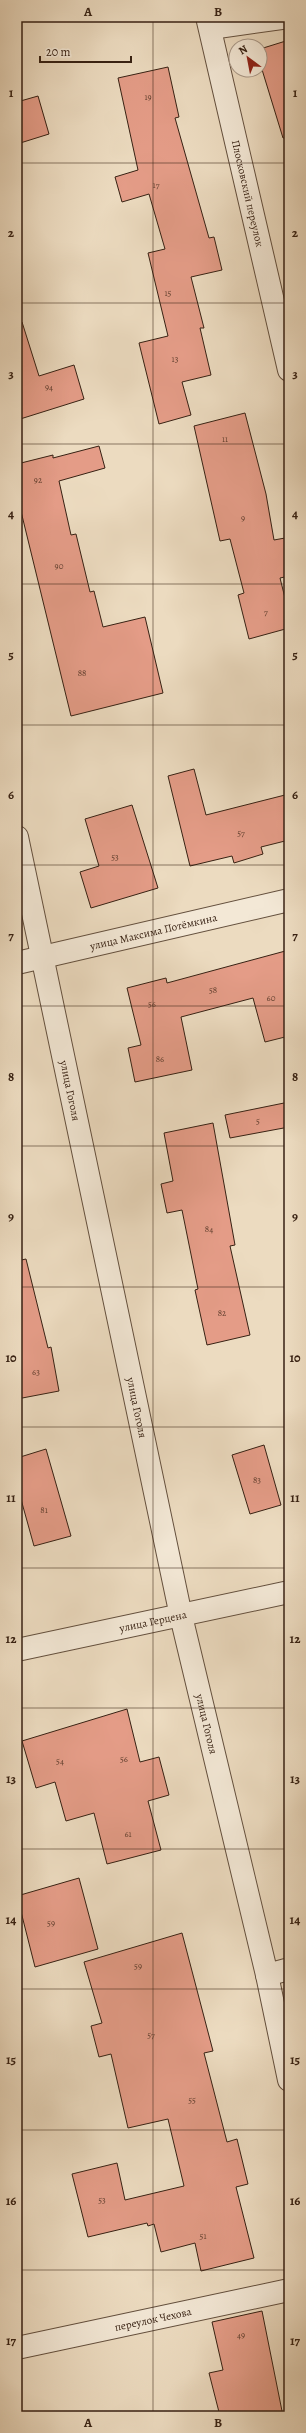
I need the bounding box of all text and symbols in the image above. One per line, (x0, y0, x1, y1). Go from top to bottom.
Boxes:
text: A (83, 3, 93, 20)
text: B (214, 3, 222, 20)
scale bar (40, 38, 131, 64)
north arrow (228, 38, 268, 78)
text: N (236, 41, 250, 58)
text: 20 m (46, 44, 70, 60)
text: 1 (9, 84, 14, 101)
text: 1 (293, 84, 298, 101)
house number: 19 (144, 91, 152, 103)
street label: Плосковский переулок (228, 138, 268, 249)
house number: 17 (153, 179, 160, 191)
text: 2 (8, 224, 15, 241)
text: 2 (292, 224, 299, 241)
house number: 15 (165, 287, 172, 299)
house number: 13 (172, 353, 179, 365)
text: 3 (8, 365, 14, 382)
text: 3 (292, 365, 298, 382)
house number: 94 (45, 381, 53, 393)
house number: 11 (222, 433, 228, 445)
house number: 92 (34, 474, 43, 486)
text: 4 (8, 505, 14, 522)
text: 4 (292, 505, 298, 522)
house number: 9 (241, 512, 245, 524)
house number: 90 (55, 560, 64, 572)
house number: 7 (264, 606, 268, 618)
text: 5 (8, 646, 14, 663)
text: 5 (292, 646, 298, 663)
house number: 88 (78, 667, 86, 679)
text: 6 (8, 786, 14, 803)
text: 6 (292, 786, 298, 803)
house number: 57 (237, 827, 245, 839)
house number: 53 (111, 851, 119, 863)
street label: улица Максима Потёмкина (87, 909, 219, 954)
text: 7 (8, 927, 14, 944)
text: 7 (292, 927, 298, 944)
house number: 58 (209, 984, 217, 996)
house number: 60 (267, 992, 276, 1004)
house number: 56 (148, 998, 156, 1010)
house number: 86 (156, 1053, 164, 1065)
street label: улица Гоголя (56, 1058, 84, 1122)
text: 8 (8, 1068, 14, 1085)
text: 8 (292, 1068, 298, 1085)
house number: 5 (256, 1115, 260, 1127)
text: 9 (8, 1208, 14, 1225)
text: 9 (292, 1208, 298, 1225)
house number: 84 (205, 1223, 213, 1235)
house number: 82 (218, 1307, 227, 1319)
text: 10 (5, 1349, 17, 1366)
text: 10 (289, 1349, 301, 1366)
house number: 63 (32, 1366, 40, 1378)
street label: улица Гоголя (123, 1375, 151, 1439)
house number: 83 (253, 1474, 261, 1486)
text: 11 (6, 1489, 16, 1506)
text: 11 (290, 1489, 300, 1506)
house number: 81 (40, 1504, 48, 1516)
street label: улица Герцена (117, 1606, 189, 1636)
text: 12 (6, 1630, 17, 1647)
text: 12 (290, 1630, 301, 1647)
street label: улица Гоголя (192, 1691, 221, 1756)
house number: 56 (120, 1753, 128, 1765)
house number: 54 (56, 1755, 64, 1767)
text: 13 (6, 1770, 17, 1787)
text: 13 (290, 1770, 301, 1787)
house number: 61 (124, 1828, 132, 1840)
text: 14 (6, 1911, 16, 1928)
text: 14 (290, 1911, 300, 1928)
house number: 59 (47, 1917, 55, 1929)
house number: 59 (134, 1960, 142, 1972)
house number: 57 (147, 2029, 155, 2041)
text: 15 (6, 2051, 17, 2068)
text: 15 (290, 2051, 301, 2068)
house number: 55 (188, 2094, 196, 2106)
text: 16 (6, 2192, 16, 2209)
text: 16 (290, 2192, 300, 2209)
house number: 53 (98, 2194, 106, 2206)
house number: 51 (200, 2230, 206, 2242)
street label: переулок Чехова (113, 2303, 194, 2335)
house number: 49 (237, 2329, 245, 2341)
text: 17 (6, 2332, 17, 2349)
text: 17 (290, 2332, 301, 2349)
text: A (83, 2414, 93, 2431)
text: B (214, 2414, 222, 2431)

